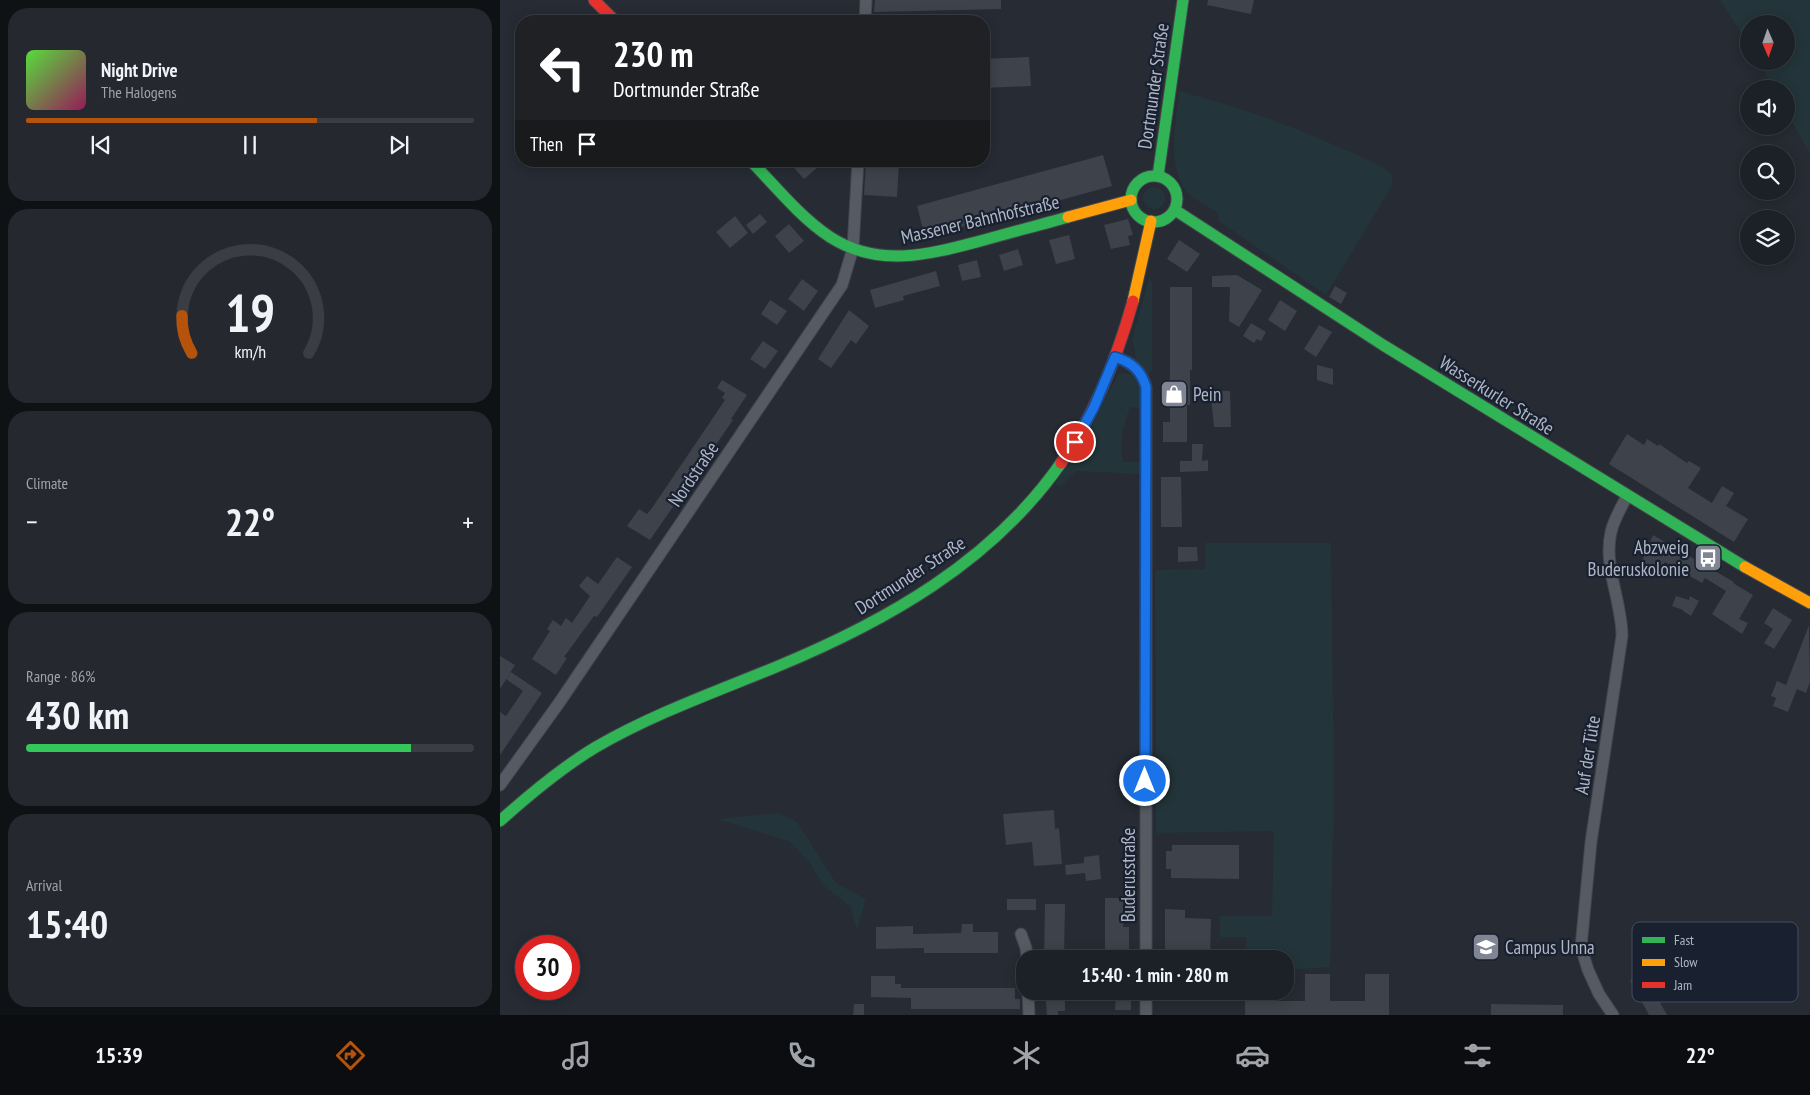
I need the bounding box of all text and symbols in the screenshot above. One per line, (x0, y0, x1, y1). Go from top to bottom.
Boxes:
north arrow (1740, 15, 1795, 70)
map controls (1740, 15, 1795, 265)
street label: Dortmunder Straße (1132, 21, 1174, 150)
text: 230 m (613, 31, 694, 77)
icon: left (530, 35, 595, 100)
text: Night Drive (101, 58, 178, 82)
text: Dortmunder Straße (613, 75, 760, 103)
button: sound (1740, 80, 1795, 135)
text: The Halogens (101, 82, 177, 102)
icon: arrive (573, 130, 601, 158)
icon: previous (87, 131, 115, 159)
icon: pause (236, 131, 264, 159)
icon: next (385, 131, 413, 159)
text: Then (530, 132, 563, 156)
button: search (1740, 145, 1795, 200)
street label: Massener Bahnhofstraße (898, 189, 1062, 249)
button: layers (1740, 210, 1795, 265)
text: 19 (225, 279, 275, 346)
text: km/h (234, 340, 266, 363)
street label: Wasserkurler Straße (1435, 350, 1559, 440)
shop icon: Pein (1159, 379, 1189, 409)
place label: Pein (1193, 382, 1221, 406)
pin (1054, 421, 1096, 463)
icon: arrive (1061, 428, 1089, 456)
street label: Nordstraße (663, 437, 724, 511)
text: Climate (26, 473, 68, 493)
text: 22° (225, 497, 275, 546)
text: − (26, 503, 38, 540)
text: + (462, 503, 474, 540)
street label: Dortmunder Straße (850, 530, 970, 620)
place label: Abzweig Buderuskolonie (1588, 535, 1689, 581)
bus stop icon: Abzweig Buderuskolonie (1693, 543, 1723, 573)
text: Range · 86% (26, 666, 95, 686)
text: 430 km (26, 690, 129, 739)
street label: Auf der Tüte (1569, 714, 1605, 796)
position arrow (1118, 754, 1170, 806)
street label: Buderusstraße (1116, 827, 1140, 922)
text: Arrival (26, 875, 62, 895)
text: 15:40 (26, 899, 108, 948)
legend (1632, 922, 1798, 1002)
text: Fast (1674, 931, 1694, 949)
school or university icon: Campus Unna (1471, 932, 1501, 962)
speed limit sign: 30 (515, 935, 580, 1000)
place label: Campus Unna (1505, 935, 1595, 959)
text: Slow (1674, 953, 1698, 971)
text: 15:40 · 1 min · 280 m (1082, 963, 1228, 987)
text: Jam (1673, 976, 1692, 994)
icon: directions (333, 1038, 368, 1073)
icon: music (559, 1038, 594, 1073)
icon: phone (784, 1038, 819, 1073)
icon: climate (1009, 1038, 1044, 1073)
icon: car (1235, 1038, 1270, 1073)
icon: filters (1460, 1038, 1495, 1073)
text: 15:39 (95, 1041, 143, 1069)
text: 22° (1686, 1041, 1715, 1069)

